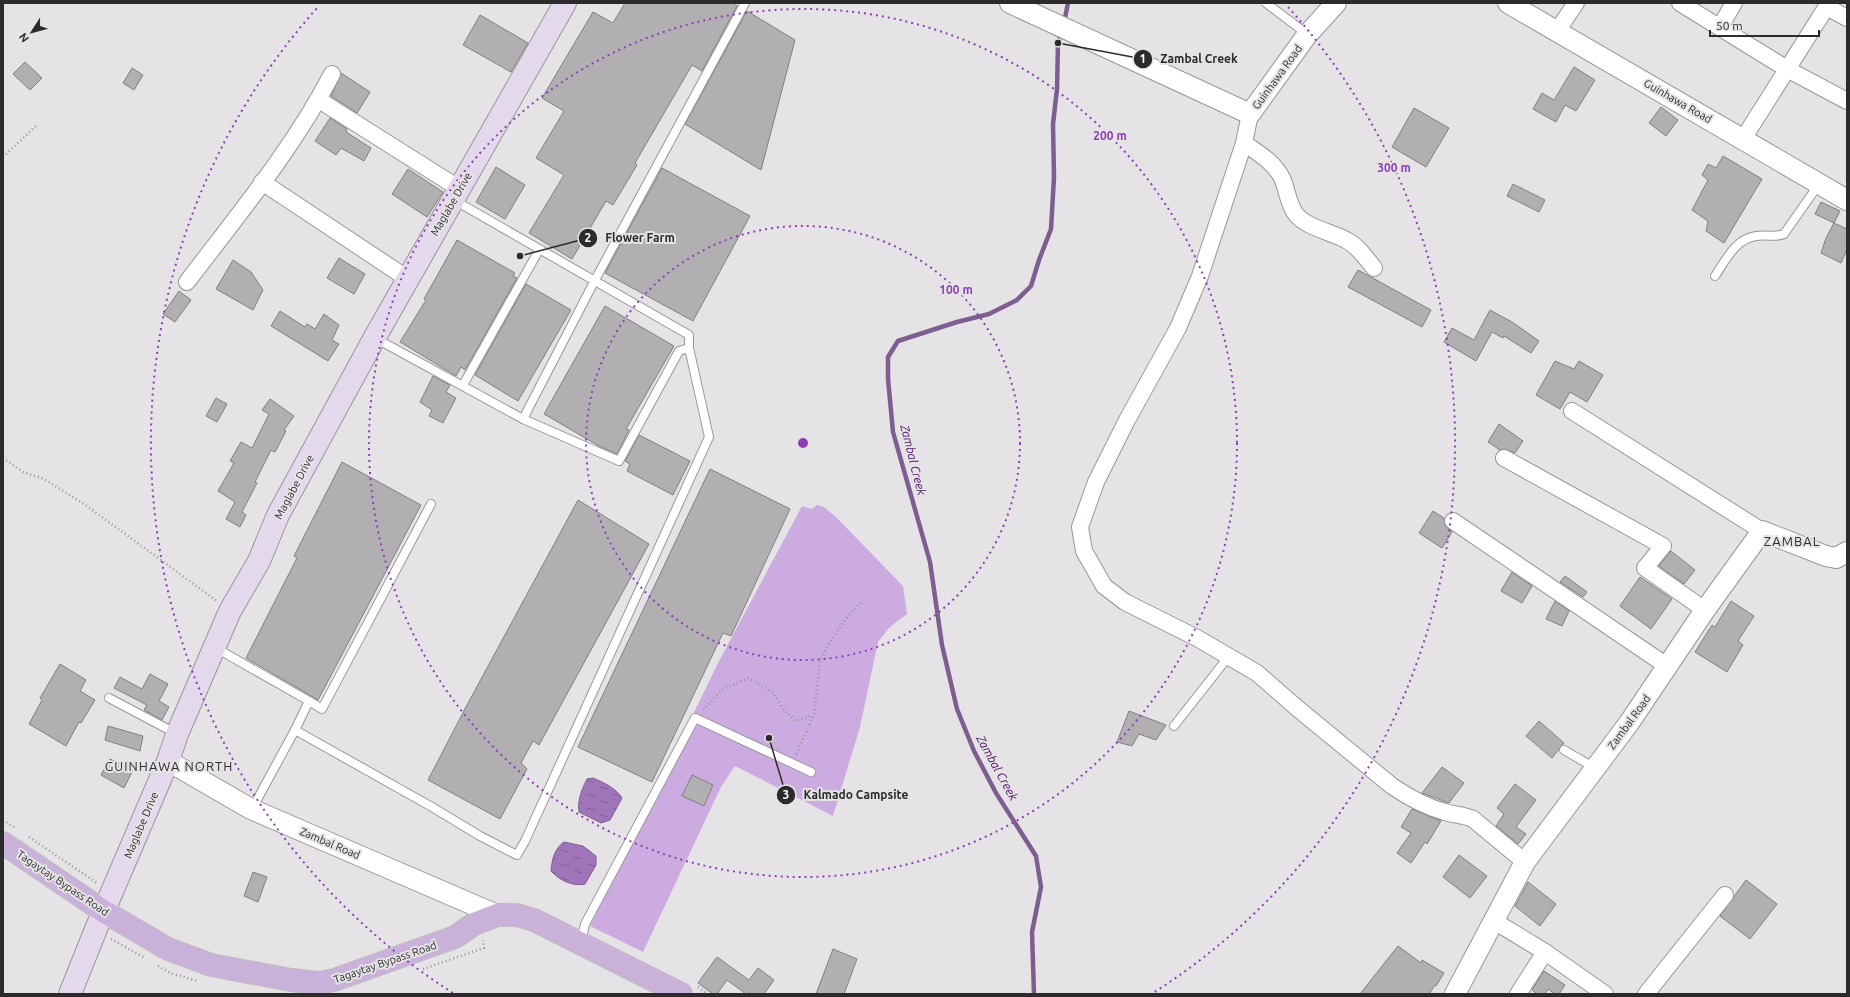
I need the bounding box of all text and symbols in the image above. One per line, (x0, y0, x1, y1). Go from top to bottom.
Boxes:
north arrow (12, 12, 52, 52)
scale bar (1710, 12, 1819, 38)
text: 50 m (1716, 19, 1743, 32)
text: N (17, 31, 31, 45)
street label: Guinhawa Road (1250, 43, 1304, 111)
callout: Zambal Creek (1133, 47, 1246, 71)
text: 1 (1140, 52, 1146, 65)
text: Zambal Creek (1160, 52, 1238, 65)
street label: Guinhawa Road (1642, 77, 1714, 125)
text: 200 m (1093, 129, 1127, 142)
text: 300 m (1377, 161, 1411, 174)
street label: Maglabe Drive (428, 170, 474, 238)
callout: Flower Farm (578, 226, 683, 250)
text: 2 (585, 231, 592, 244)
text: Flower Farm (605, 231, 675, 244)
text: 100 m (939, 283, 973, 296)
water label: Zambal Creek (898, 422, 929, 497)
centre of rings (796, 436, 810, 450)
street label: Maglabe Drive (272, 453, 316, 521)
district label: ZAMBAL (1764, 534, 1820, 548)
street label: Zambal Road (1605, 692, 1653, 752)
water label: Zambal Creek (974, 732, 1021, 803)
district label: GUINHAWA NORTH (105, 759, 233, 773)
callout: Kalmado Campsite (776, 783, 917, 807)
text: 3 (783, 788, 789, 801)
text: Kalmado Campsite (804, 788, 909, 801)
street label: Maglabe Drive (122, 790, 160, 860)
street label: Zambal Road (298, 825, 362, 861)
street label: Tagaytay Bypass Road (15, 848, 111, 918)
street label: Tagaytay Bypass Road (332, 939, 438, 985)

